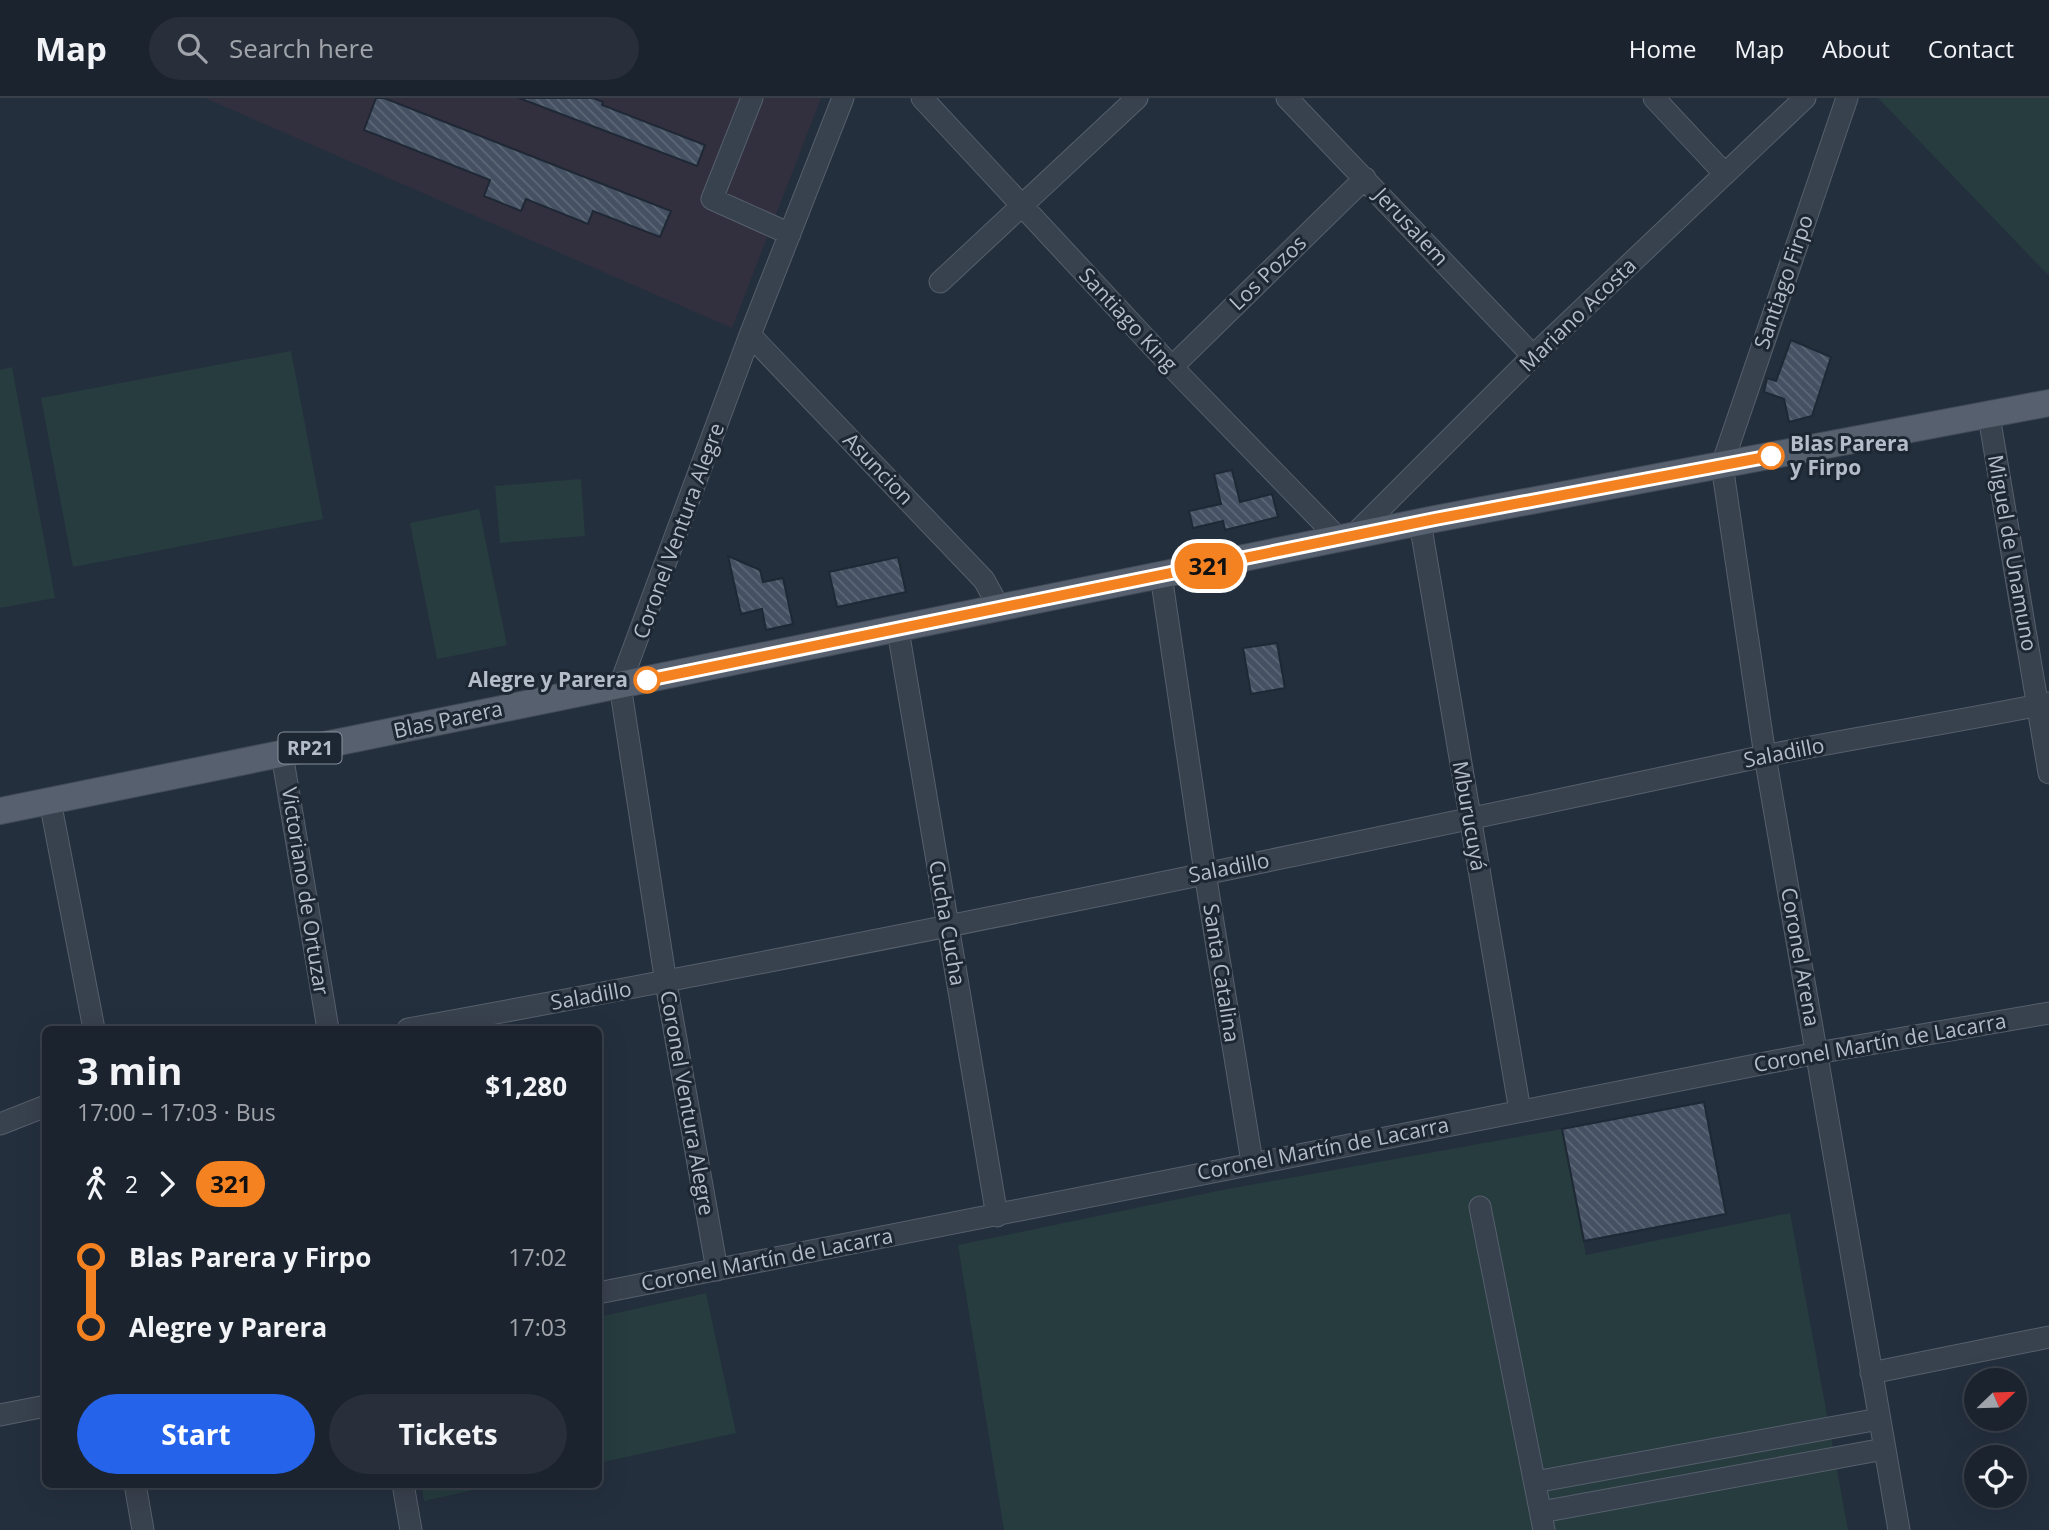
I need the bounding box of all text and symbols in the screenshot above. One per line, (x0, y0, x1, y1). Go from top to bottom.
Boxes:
search box (149, 17, 639, 80)
text: Map (35, 26, 107, 71)
icon: search (173, 29, 211, 67)
text: Search here (229, 30, 374, 66)
text: Home (1629, 32, 1697, 65)
text: Map (1735, 32, 1784, 65)
text: About (1822, 32, 1890, 65)
text: Contact (1928, 32, 2014, 65)
street label: Jerusalem (1367, 180, 1455, 271)
street label: Santiago Firpo (1747, 211, 1819, 353)
street label: Los Pozos (1223, 229, 1312, 316)
street label: Mariano Acosta (1513, 251, 1642, 377)
street label: Santiago King (1073, 261, 1184, 377)
street label: Coronel Ventura Alegre (626, 419, 730, 643)
street label: Asuncion (837, 426, 920, 510)
place label: Blas Parera y Firpo (1790, 429, 1909, 481)
marker: Blas Parera y Firpo (1758, 443, 1784, 469)
street label: Miguel de Unamuno (1982, 452, 2044, 653)
line badge: 321 (1169, 543, 1249, 589)
text: 321 (1188, 549, 1230, 582)
place label: Alegre y Parera (468, 665, 628, 693)
marker: Alegre y Parera (634, 667, 660, 693)
street label: Blas Parera (391, 694, 505, 744)
street label: Saladillo (1741, 730, 1827, 774)
road number: RP21 (278, 733, 342, 764)
street label: Mburucuyá (1447, 759, 1493, 873)
street label: Victoriano de Ortuzar (276, 785, 336, 997)
street label: Saladillo (1186, 845, 1272, 889)
street label: Cucha Cucha (923, 858, 973, 988)
street label: Coronel Arena (1775, 885, 1827, 1029)
street label: Santa Catalina (1197, 902, 1247, 1044)
street label: Saladillo (548, 974, 633, 1016)
street label: Coronel Ventura Alegre (654, 988, 722, 1217)
street label: Coronel Martín de Lacarra (1751, 1006, 2008, 1078)
text: 3 min (77, 1044, 182, 1096)
text: $1,280 (485, 1068, 567, 1104)
text: 17:00 – 17:03 · Bus (77, 1096, 276, 1128)
street label: Coronel Martín de Lacarra (1194, 1110, 1451, 1186)
icon: walk (77, 1165, 115, 1203)
icon: forward (148, 1165, 186, 1203)
text: 321 (210, 1167, 251, 1200)
text: 2 (125, 1168, 138, 1200)
street label: Coronel Martín de Lacarra (638, 1221, 895, 1297)
text: Blas Parera y Firpo (129, 1239, 371, 1275)
text: 17:02 (508, 1241, 567, 1273)
text: Alegre y Parera (129, 1309, 327, 1345)
text: 17:03 (508, 1311, 567, 1343)
north arrow (1964, 1368, 2026, 1432)
map controls (1964, 1368, 2027, 1508)
button: Start (77, 1394, 315, 1474)
button: Tickets (329, 1394, 567, 1474)
button: locate (1964, 1445, 2027, 1508)

